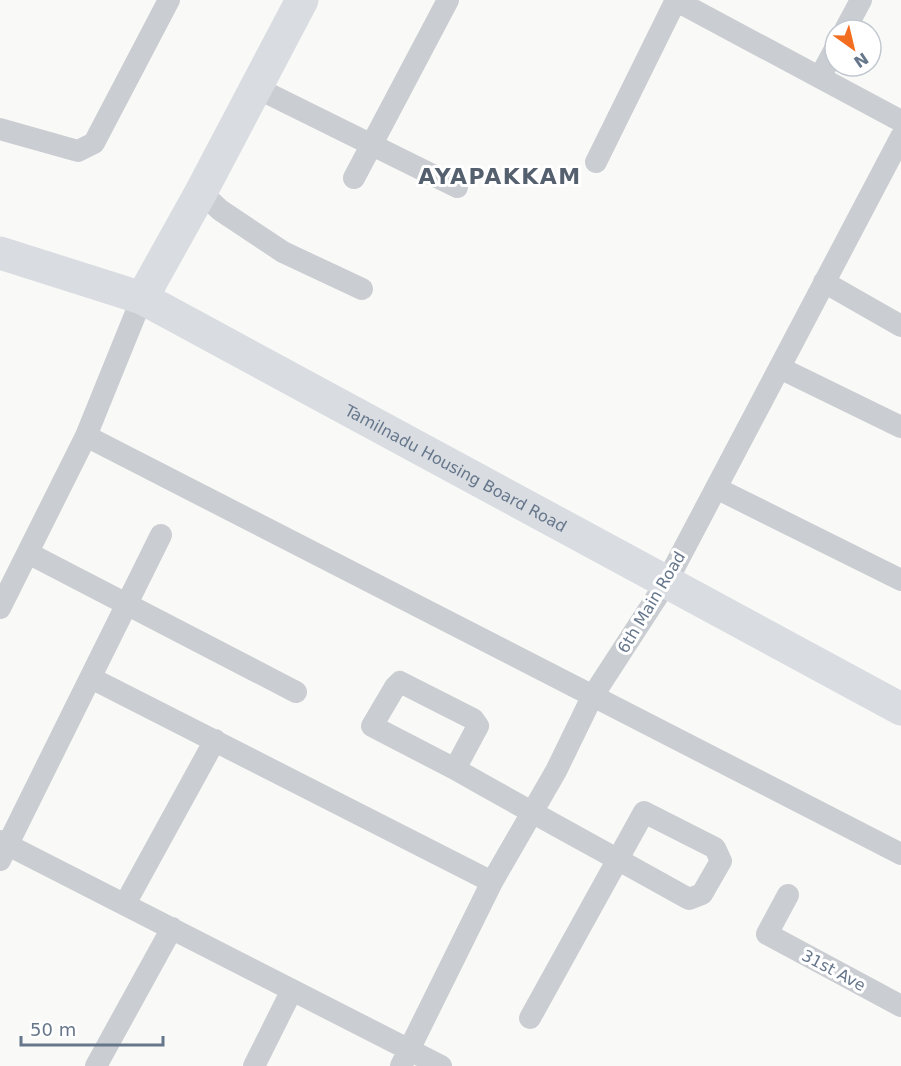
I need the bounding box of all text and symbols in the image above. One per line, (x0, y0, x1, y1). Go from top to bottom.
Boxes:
north arrow (823, 18, 883, 78)
text: N (850, 48, 872, 72)
district label: AYAPAKKAM (418, 164, 582, 189)
street label: Tamilnadu Housing Board Road (341, 400, 570, 536)
street label: 6th Main Road (614, 548, 689, 656)
street label: 31st Ave (799, 946, 869, 995)
scale bar (21, 1009, 164, 1047)
text: 50 m (30, 1019, 76, 1040)

